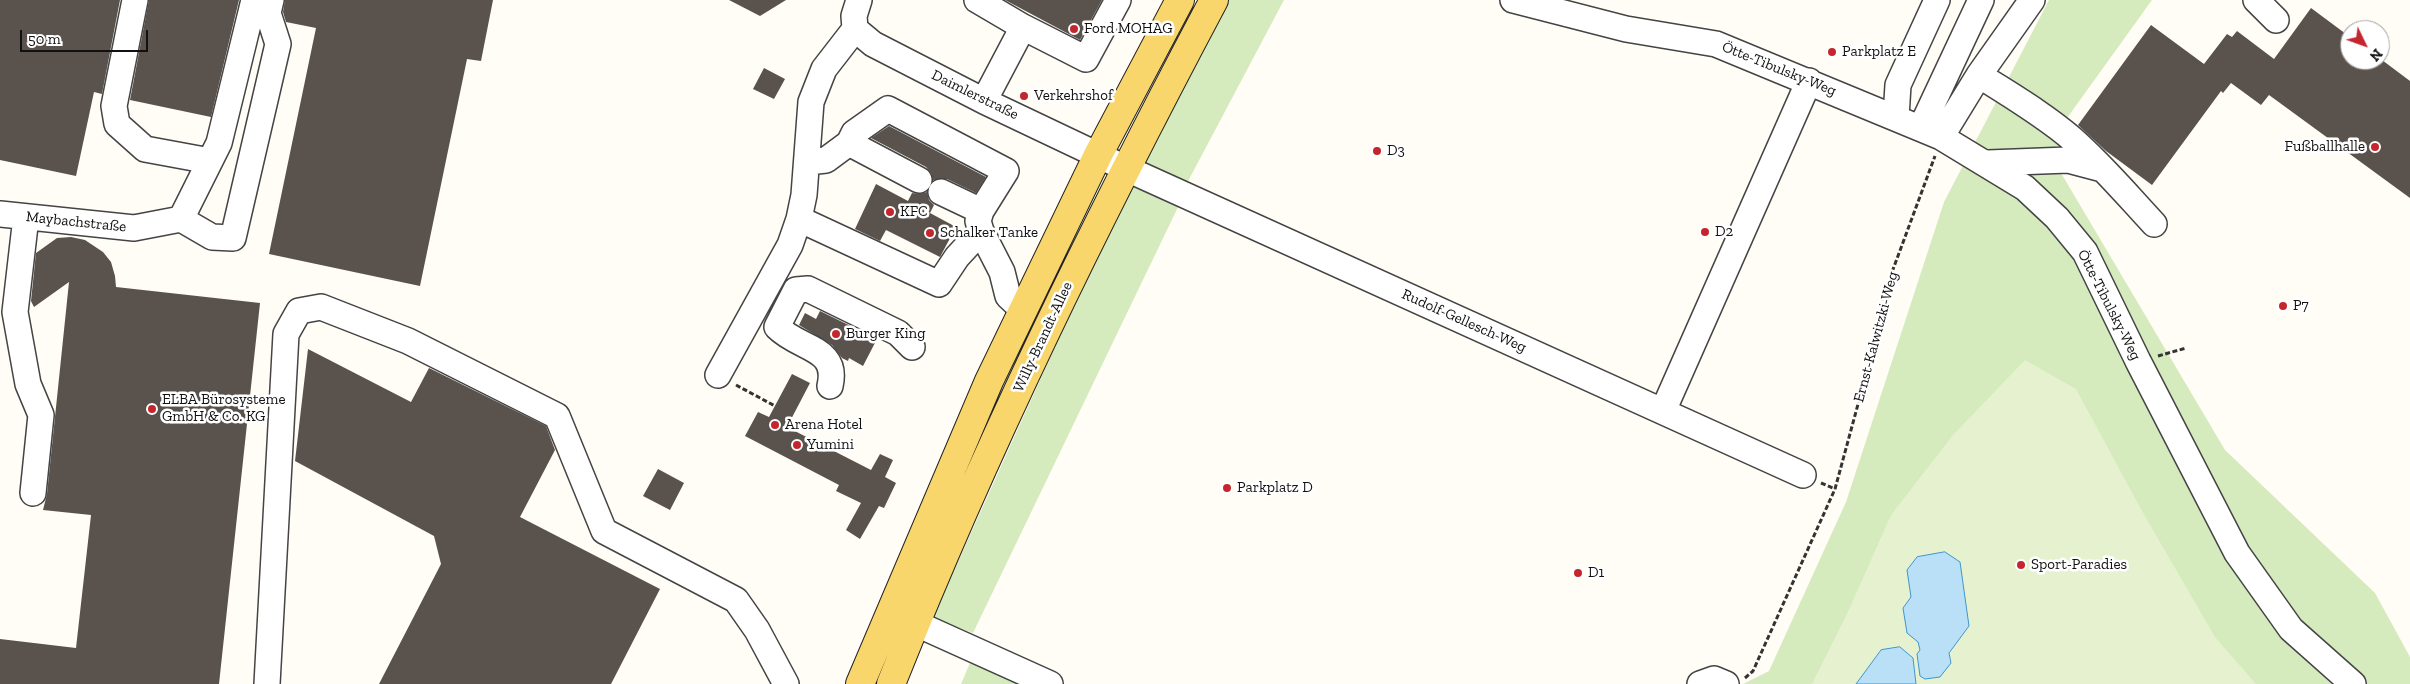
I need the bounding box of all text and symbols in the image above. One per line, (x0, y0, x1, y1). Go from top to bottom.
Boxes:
scale bar (22, 20, 150, 52)
place label: Ford MOHAG (1084, 20, 1173, 38)
north arrow (2340, 20, 2390, 70)
marker: Ford MOHAG (1068, 23, 1080, 35)
text: 50 m (28, 30, 61, 48)
street label: Ötte-Tibulsky-Weg (1719, 38, 1839, 100)
place label: Parkplatz E (1842, 43, 1916, 61)
text: N (2366, 45, 2386, 64)
marker: Parkplatz E (1826, 46, 1838, 58)
street label: Daimlerstraße (928, 66, 1022, 124)
place label: Verkehrshof (1034, 87, 1113, 105)
marker: Verkehrshof (1018, 90, 1030, 102)
place label: Fußballhalle (2285, 138, 2365, 156)
marker: Fußballhalle (2369, 141, 2381, 153)
place label: D3 (1387, 142, 1405, 160)
marker: D3 (1371, 145, 1383, 157)
place label: KFC (900, 203, 928, 221)
marker: KFC (884, 206, 896, 218)
street label: Maybachstraße (25, 208, 127, 236)
place label: D2 (1715, 223, 1733, 241)
place label: Schalker Tanke (940, 224, 1038, 242)
marker: D2 (1699, 226, 1711, 238)
marker: Schalker Tanke (924, 227, 936, 239)
street label: Ötte-Tibulsky-Weg (2073, 247, 2145, 363)
street label: Ernst-Kalwitzki-Weg (1850, 270, 1902, 404)
street label: Willy-Brandt-Allee (1010, 279, 1076, 395)
street label: Rudolf-Gellesch-Weg (1399, 285, 1529, 357)
place label: P7 (2293, 297, 2309, 315)
marker: P7 (2277, 300, 2289, 312)
place label: Burger King (846, 325, 925, 343)
marker: Burger King (830, 328, 842, 340)
place label: ELBA Bürosysteme GmbH & Co. KG (162, 391, 286, 426)
marker: ELBA Bürosysteme GmbH & Co. KG (146, 403, 158, 415)
place label: Arena Hotel (785, 416, 863, 434)
marker: Arena Hotel (769, 419, 781, 431)
place label: Yumini (807, 436, 854, 454)
marker: Yumini (791, 439, 803, 451)
place label: Parkplatz D (1237, 479, 1313, 497)
marker: Parkplatz D (1221, 482, 1233, 494)
place label: Sport-Paradies (2031, 556, 2127, 574)
marker: Sport-Paradies (2015, 559, 2027, 571)
place label: D1 (1588, 564, 1604, 582)
marker: D1 (1572, 567, 1584, 579)

